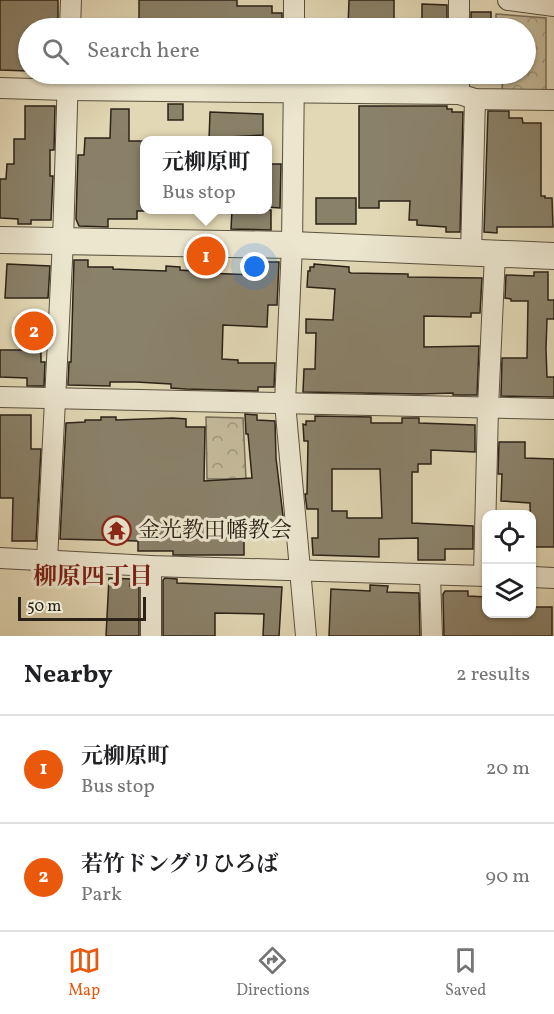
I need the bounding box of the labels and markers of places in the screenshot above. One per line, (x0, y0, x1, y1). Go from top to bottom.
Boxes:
pin: 1 (186, 234, 226, 278)
pin: 2 (15, 308, 54, 354)
temple icon: 金光教田幡教会 (101, 515, 133, 547)
place label: 金光教田幡教会 (138, 516, 292, 547)

